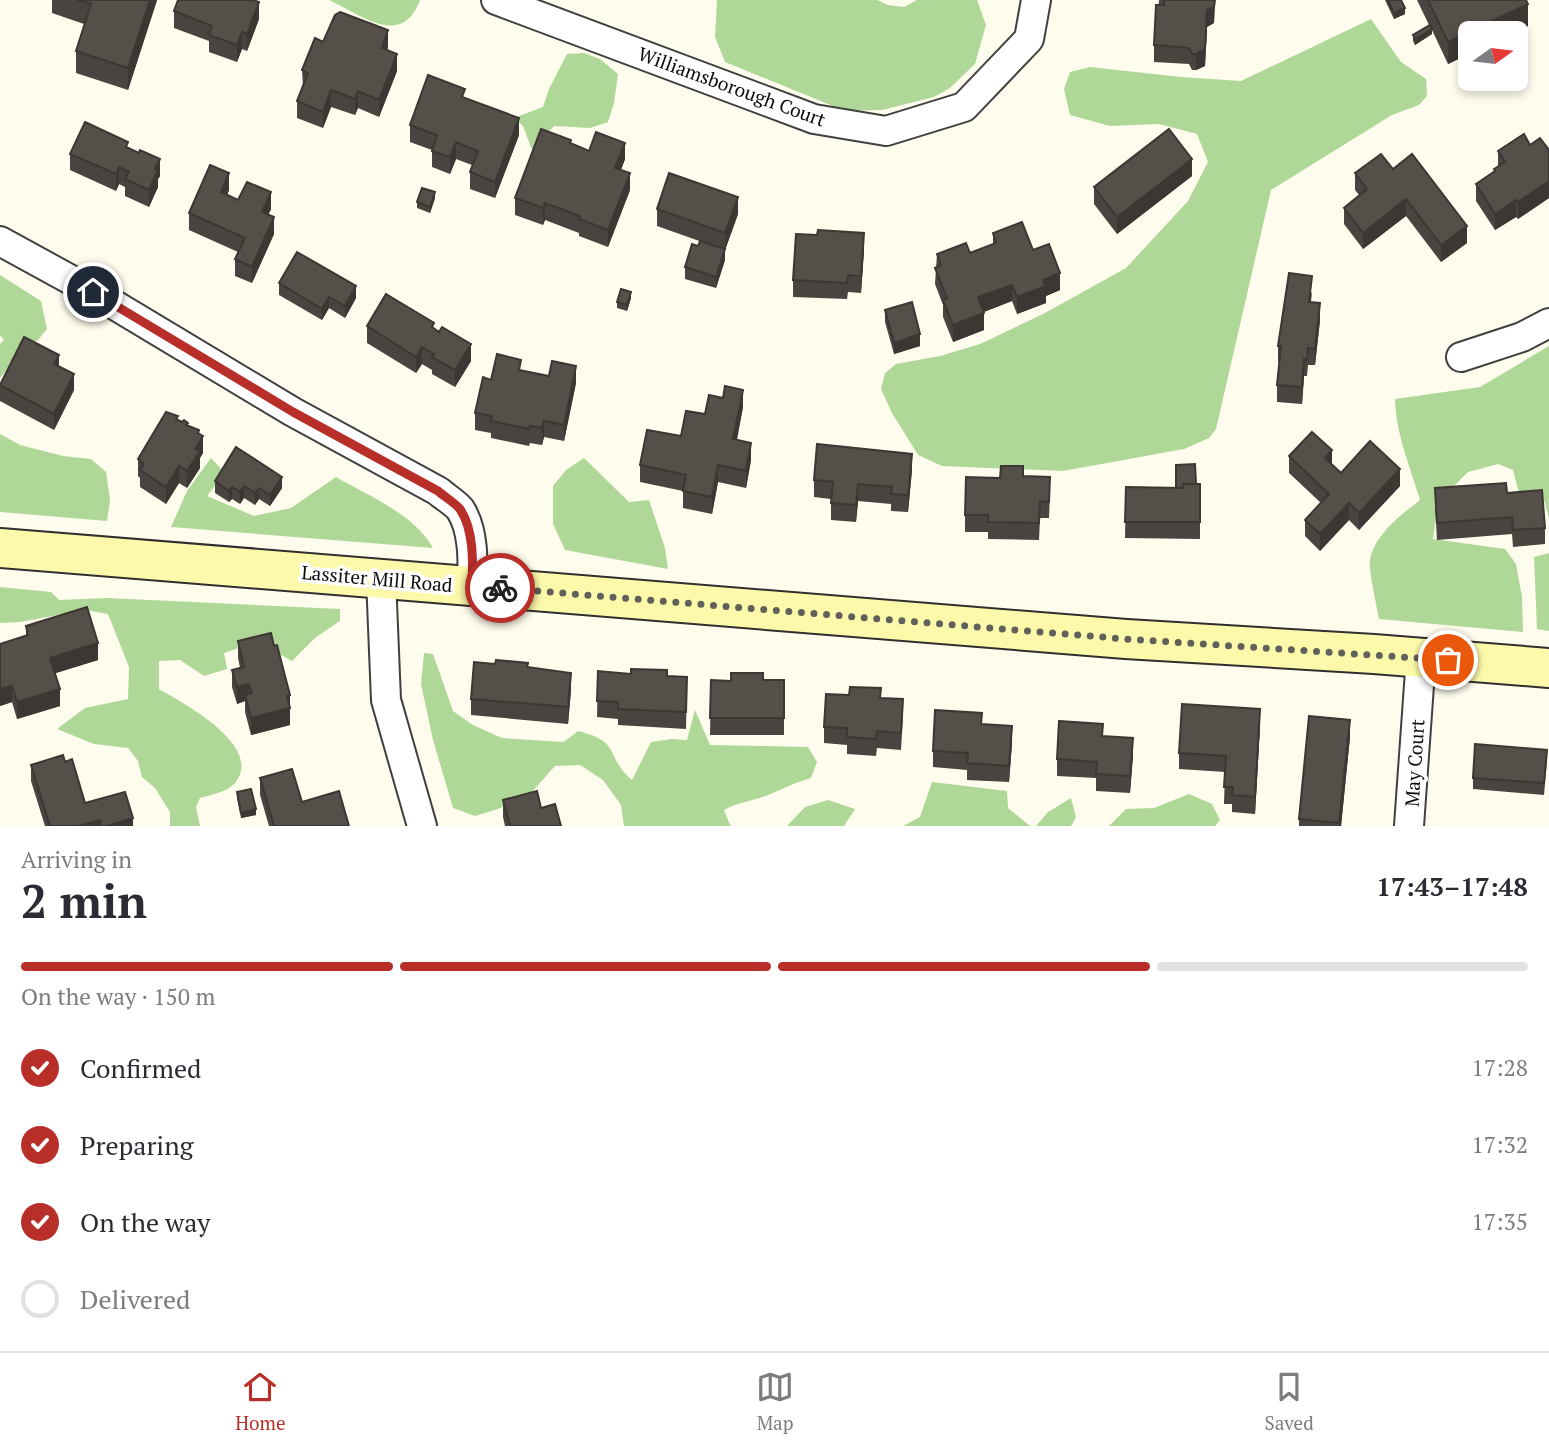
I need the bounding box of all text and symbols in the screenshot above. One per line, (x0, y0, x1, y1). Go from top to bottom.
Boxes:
north arrow (1458, 21, 1528, 91)
map controls (1458, 21, 1528, 91)
street label: Williamsborough Court (635, 40, 829, 132)
pin (63, 262, 123, 322)
icon: home (74, 273, 112, 311)
courier (465, 553, 535, 623)
street label: Lassiter Mill Road (301, 559, 454, 597)
icon: bike (481, 569, 519, 607)
pin (1418, 630, 1478, 690)
icon: bag (1429, 641, 1467, 679)
street label: May Court (1398, 718, 1430, 808)
text: Arriving in (21, 844, 132, 875)
text: 17:43–17:48 (1376, 869, 1528, 903)
text: 2 min (21, 870, 147, 931)
text: On the way · 150 m (21, 981, 215, 1012)
icon: check (21, 1049, 59, 1087)
text: Confirmed (80, 1051, 201, 1085)
text: 17:28 (1471, 1052, 1528, 1083)
icon: check (21, 1126, 59, 1164)
text: Preparing (80, 1128, 193, 1162)
text: 17:32 (1471, 1129, 1528, 1160)
icon: check (21, 1203, 59, 1241)
text: On the way (80, 1205, 211, 1239)
text: 17:35 (1471, 1206, 1528, 1237)
text: Delivered (80, 1282, 190, 1316)
tab: Home (235, 1368, 286, 1435)
tab: Map (756, 1368, 794, 1435)
tab: Saved (1265, 1368, 1314, 1435)

